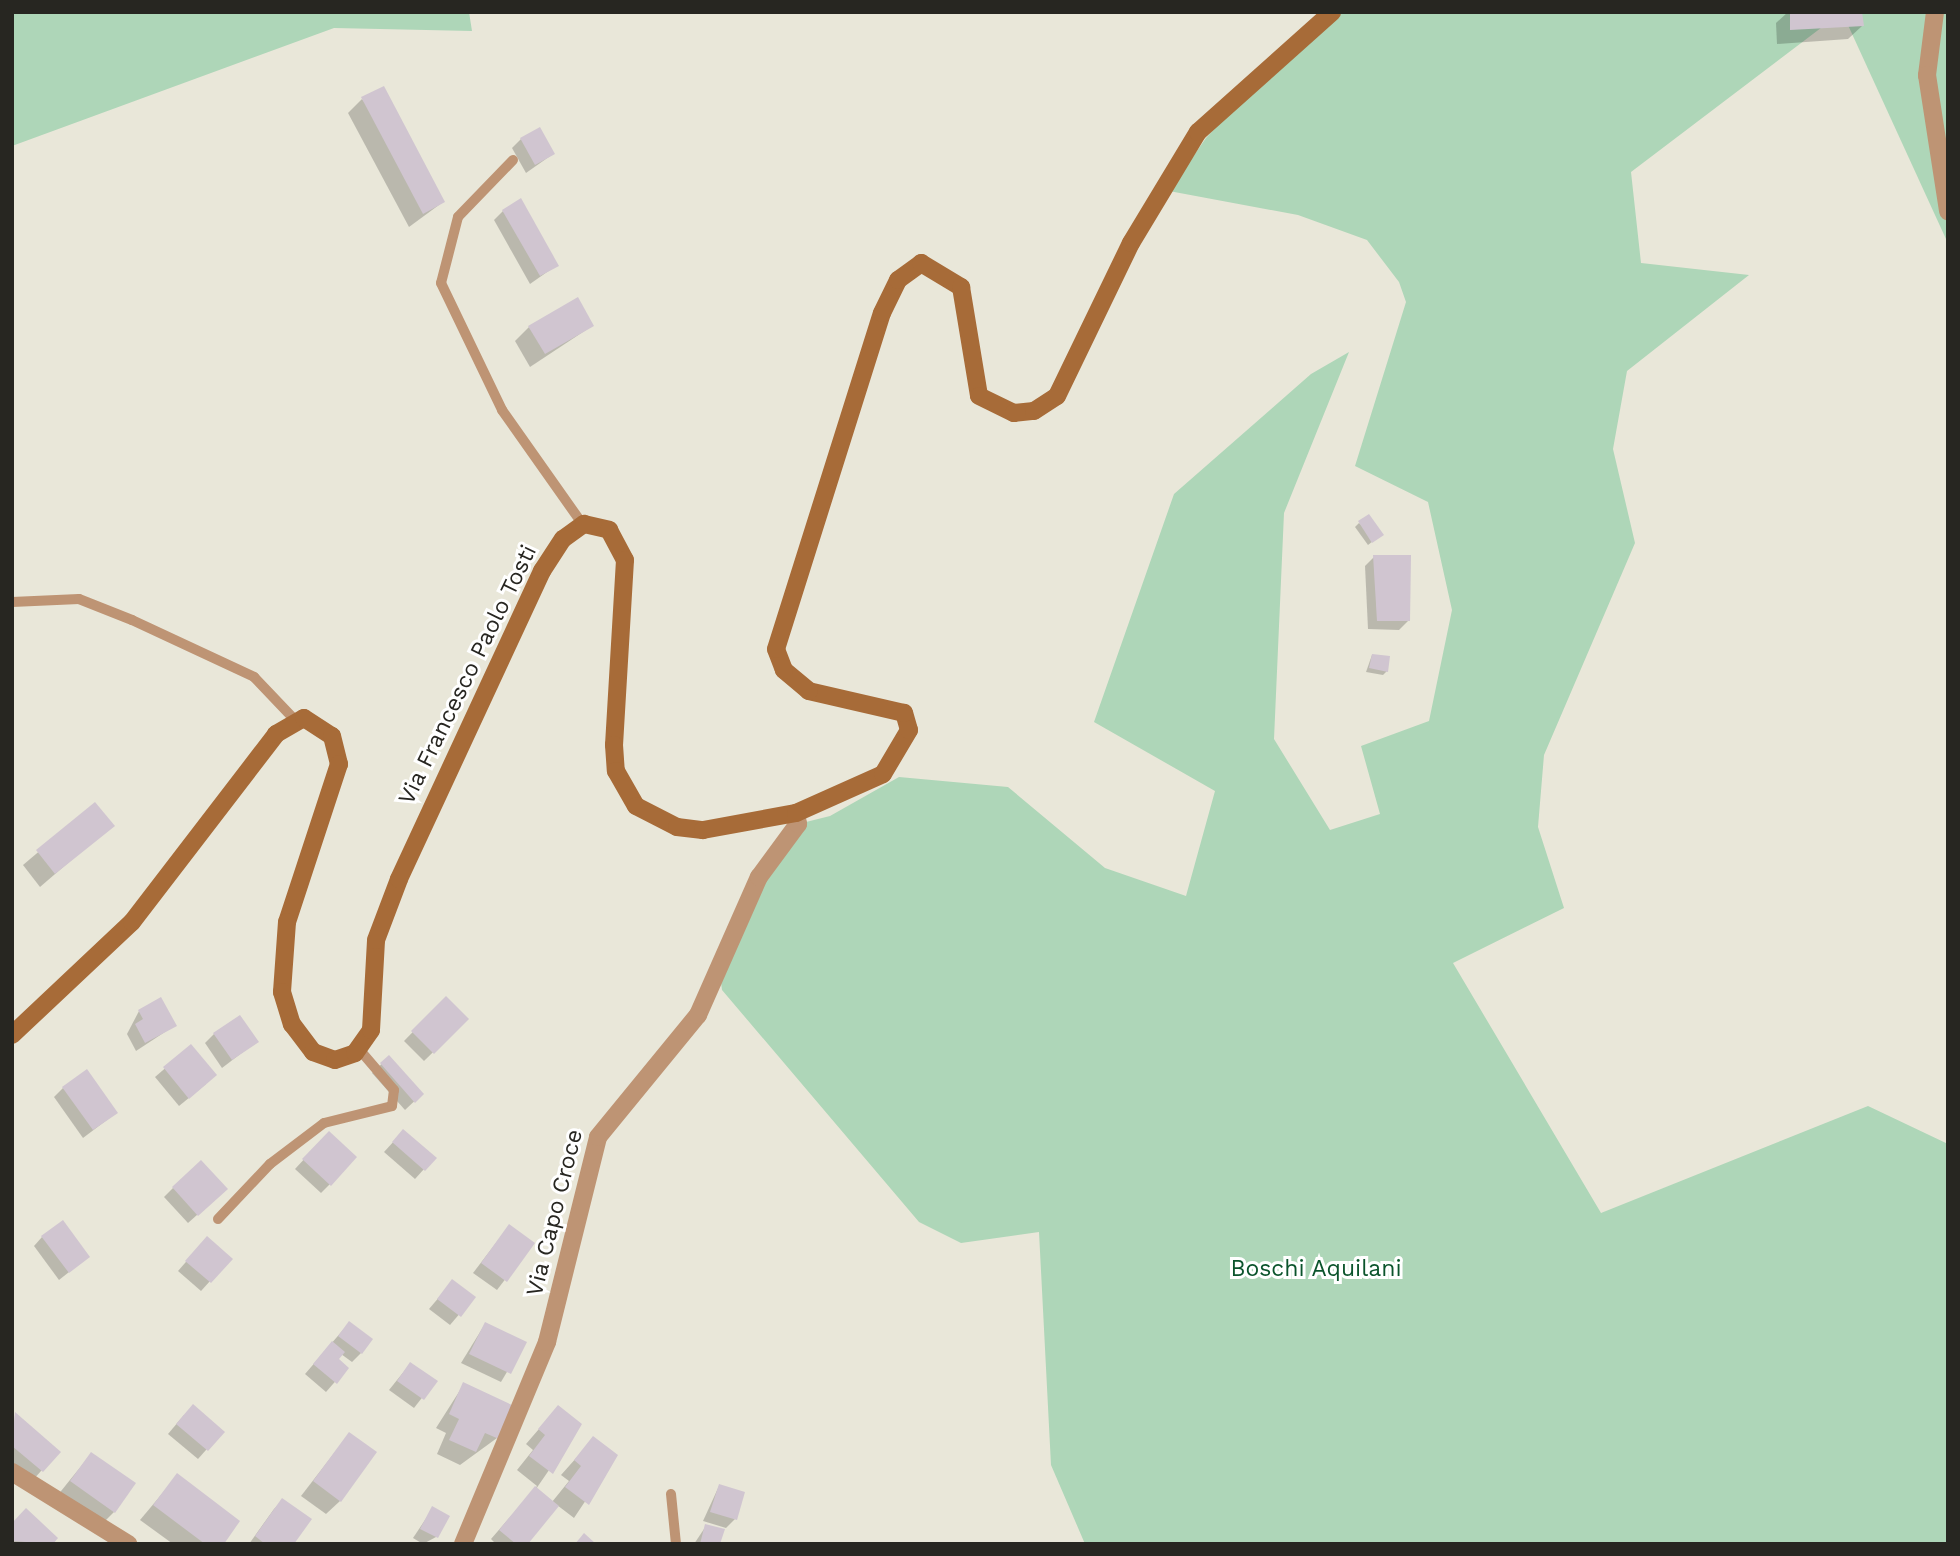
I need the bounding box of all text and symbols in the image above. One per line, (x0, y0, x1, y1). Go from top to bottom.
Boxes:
street label: Via Francesco Paolo Tosti (393, 540, 543, 810)
street label: Via Capo Croce (521, 1126, 589, 1300)
park label: Boschi Aquilani (1230, 1255, 1402, 1283)

